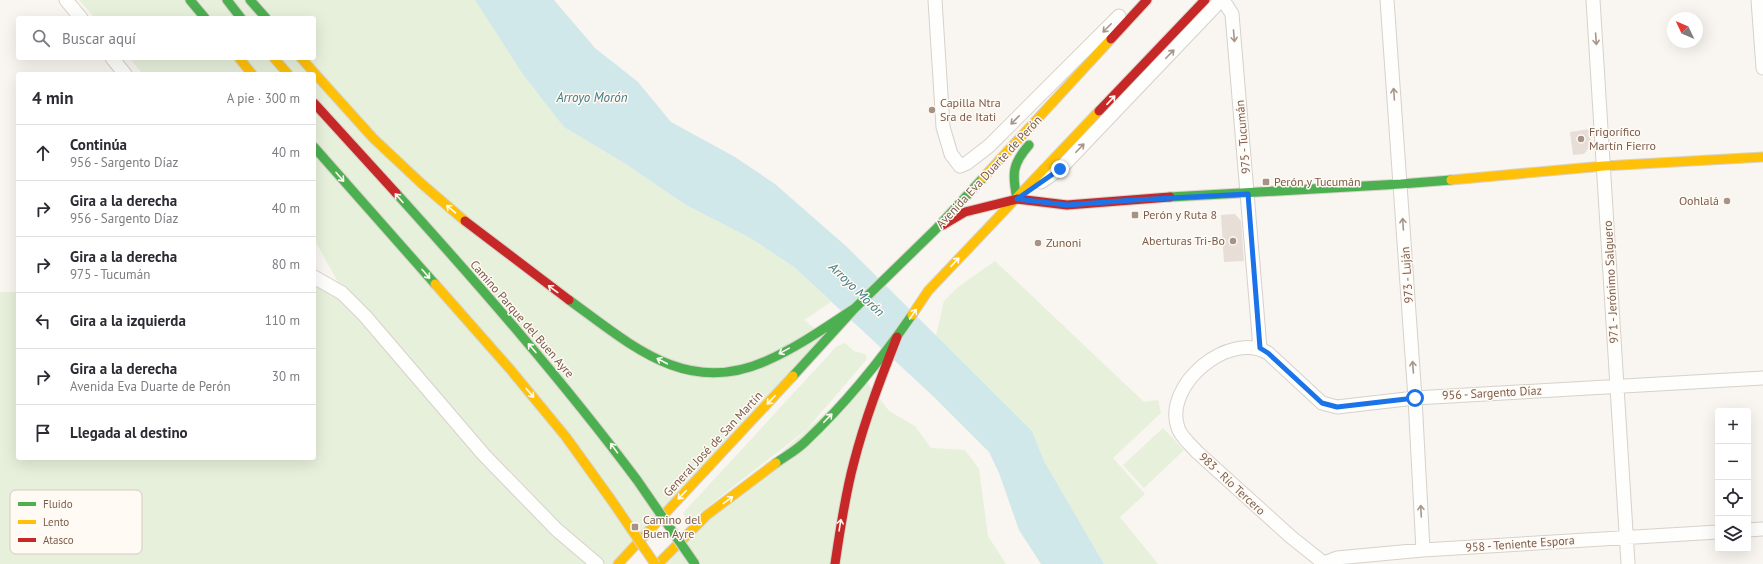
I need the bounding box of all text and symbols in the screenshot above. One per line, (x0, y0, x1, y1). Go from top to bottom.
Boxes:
north arrow (1667, 12, 1703, 48)
search box (16, 16, 316, 60)
one-way arrow (1102, 23, 1112, 33)
icon: search (30, 27, 52, 49)
text: Buscar aquí (62, 29, 136, 48)
one-way arrow (1230, 29, 1237, 42)
one-way arrow (1592, 32, 1599, 45)
one-way arrow (1165, 49, 1174, 59)
text: 4 min (32, 87, 73, 109)
one-way arrow (1390, 88, 1398, 101)
water label: Arroyo Morón (555, 89, 628, 106)
text: A pie · 300 m (227, 90, 300, 107)
place label: Capilla Ntra Sra de Itati (940, 95, 1001, 124)
one-way arrow (1106, 95, 1116, 105)
street label: 975 - Tucumán (1232, 99, 1253, 175)
marker: Capilla Ntra Sra de Itati (927, 105, 937, 115)
street label: Avenida Eva Duarte de Perón (933, 112, 1045, 231)
one-way arrow (1011, 115, 1020, 125)
place label: Frigorífico Martín Fierro (1589, 124, 1656, 153)
marker: Frigorífico Martín Fierro (1576, 134, 1586, 144)
text: Continúa (70, 135, 127, 154)
icon: ahead (32, 142, 54, 164)
text: 40 m (272, 144, 300, 161)
one-way arrow (1075, 144, 1084, 154)
text: 956 - Sargento Díaz (70, 154, 178, 171)
route end (1051, 160, 1069, 178)
one-way arrow (335, 171, 344, 182)
place label: Perón y Tucumán (1274, 174, 1361, 189)
marker: Perón y Tucumán (1261, 177, 1271, 187)
text: Gira a la derecha (70, 191, 177, 210)
one-way arrow (395, 193, 404, 203)
place label: Oohlalá (1679, 193, 1719, 208)
marker: Oohlalá (1722, 196, 1732, 206)
icon: right (32, 198, 54, 220)
text: 40 m (272, 200, 300, 217)
one-way arrow (445, 205, 456, 214)
place label: Perón y Ruta 8 (1143, 207, 1217, 222)
text: 956 - Sargento Díaz (70, 210, 178, 227)
marker: Perón y Ruta 8 (1130, 210, 1140, 220)
one-way arrow (1400, 218, 1407, 231)
street label: 971 - Jerónimo Salguero (1600, 220, 1621, 344)
place label: Aberturas Tri-Bo (1142, 233, 1225, 248)
place label: Zunoni (1046, 235, 1082, 250)
marker: Aberturas Tri-Bo (1228, 236, 1238, 246)
marker: Zunoni (1033, 238, 1043, 248)
street label: 973 - Luján (1397, 246, 1416, 304)
text: Gira a la derecha (70, 247, 177, 266)
icon: right (32, 254, 54, 276)
text: 80 m (272, 256, 300, 273)
street label: Camino Parque del Buen Ayre (467, 257, 578, 381)
one-way arrow (950, 257, 959, 267)
water label: Arroyo Morón (824, 258, 888, 320)
text: 975 - Tucumán (70, 266, 150, 283)
one-way arrow (421, 269, 430, 280)
one-way arrow (548, 285, 559, 293)
one-way arrow (909, 309, 917, 320)
icon: left (32, 310, 54, 332)
text: Gira a la izquierda (70, 311, 186, 330)
text: 110 m (265, 312, 300, 329)
one-way arrow (527, 342, 536, 353)
one-way arrow (778, 348, 790, 355)
one-way arrow (656, 356, 668, 364)
text: Gira a la derecha (70, 359, 177, 378)
one-way arrow (1409, 361, 1416, 374)
icon: right (32, 366, 54, 388)
text: 30 m (272, 368, 300, 385)
text: Avenida Eva Duarte de Perón (70, 378, 231, 395)
street label: 956 - Sargento Díaz (1442, 382, 1542, 403)
one-way arrow (525, 388, 534, 399)
street label: General José de San Martín (660, 388, 765, 499)
route start (1406, 389, 1424, 407)
one-way arrow (766, 395, 775, 405)
map controls (1715, 408, 1751, 552)
button: + (1715, 408, 1751, 444)
one-way arrow (823, 413, 833, 423)
icon: arrive (32, 422, 54, 444)
text: Llegada al destino (70, 423, 188, 442)
one-way arrow (610, 443, 618, 454)
button: − (1715, 444, 1751, 480)
street label: 983 - Río Tercero (1196, 449, 1269, 518)
button: locate (1715, 480, 1751, 516)
legend (10, 490, 142, 554)
one-way arrow (677, 490, 687, 500)
one-way arrow (722, 496, 733, 504)
text: Fluido (43, 497, 73, 511)
one-way arrow (1418, 505, 1425, 518)
place label: Camino del Buen Ayre (643, 512, 701, 541)
text: Lento (43, 515, 69, 529)
button: layers (1715, 516, 1751, 552)
one-way arrow (836, 519, 844, 532)
marker: Camino del Buen Ayre (630, 522, 640, 532)
street label: 958 - Teniente Espora (1465, 532, 1575, 555)
text: Atasco (43, 533, 74, 547)

